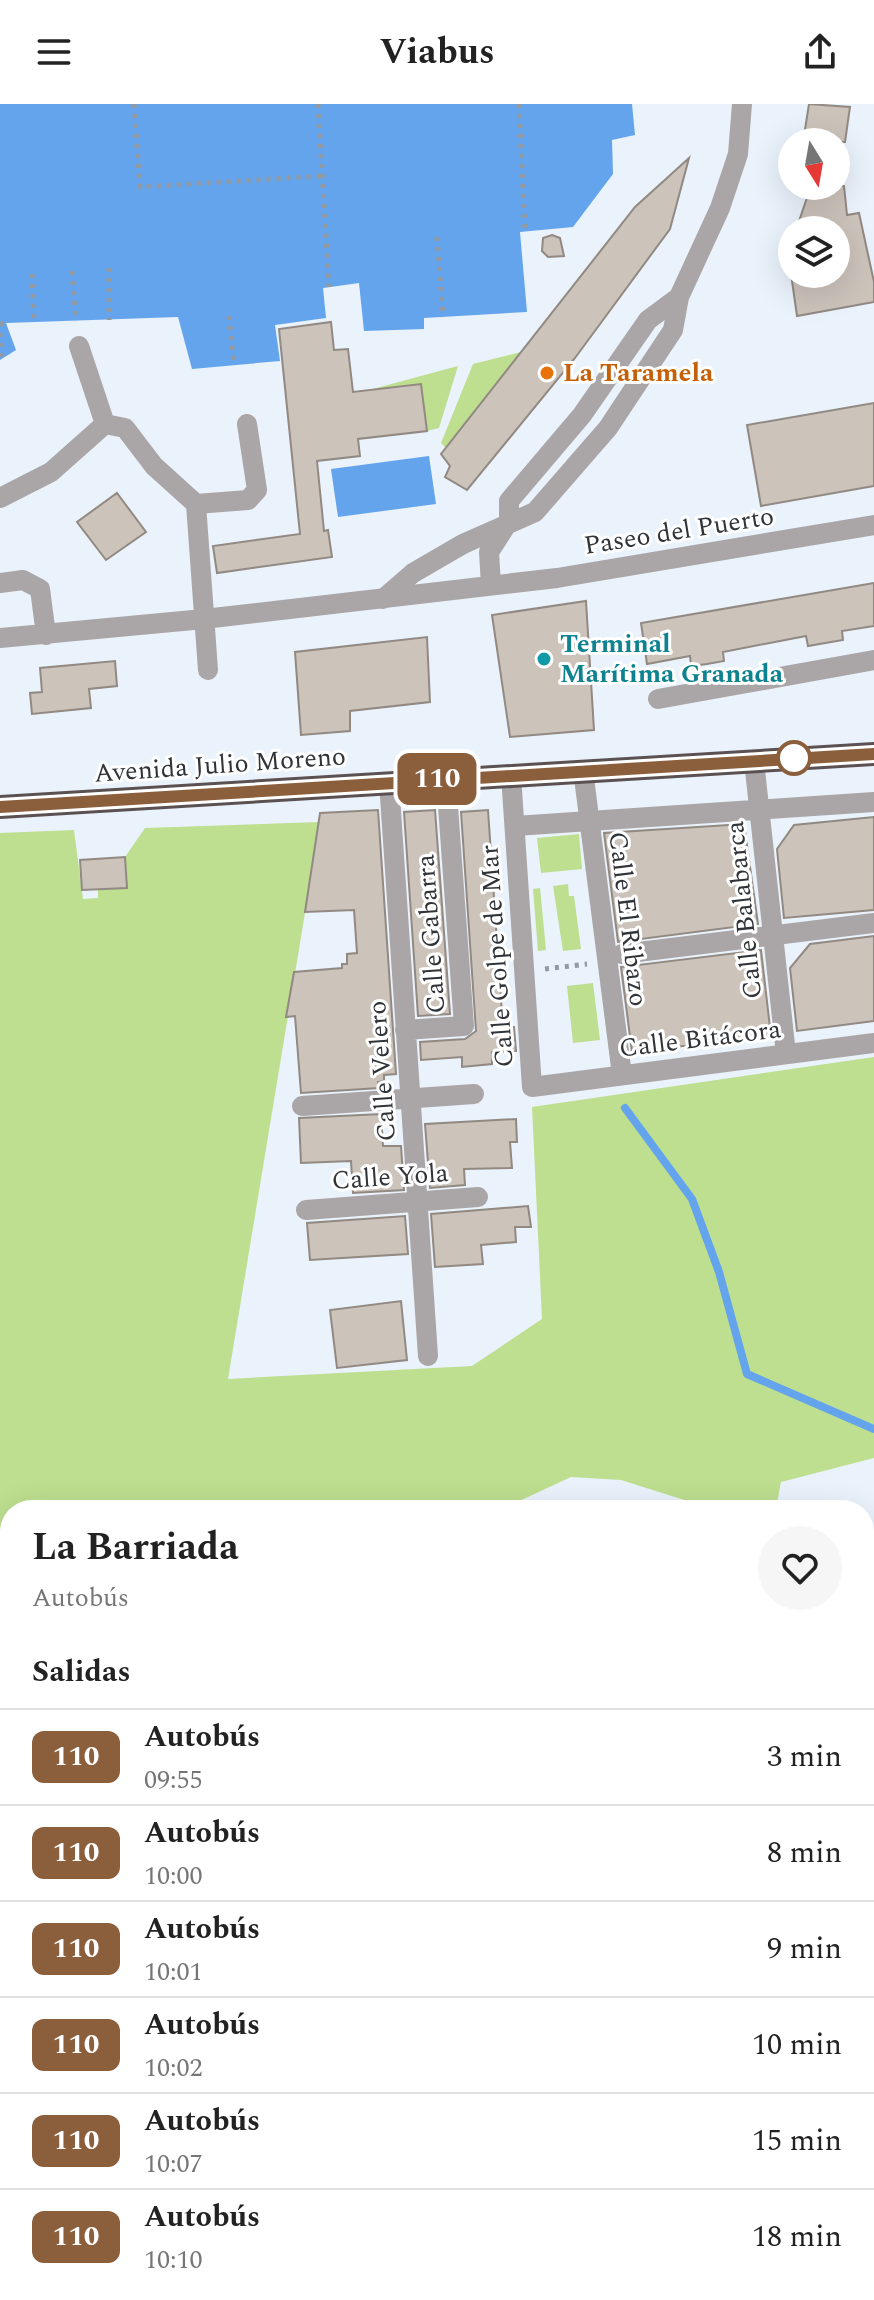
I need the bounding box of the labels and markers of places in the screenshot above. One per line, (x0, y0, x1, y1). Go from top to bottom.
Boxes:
place label: La Taramela (563, 353, 714, 393)
marker: La Taramela (538, 364, 556, 382)
place label: Terminal Marítima Granada (560, 624, 784, 694)
marker: Terminal Marítima Granada (535, 650, 553, 668)
unlabelled marker (777, 741, 811, 775)

